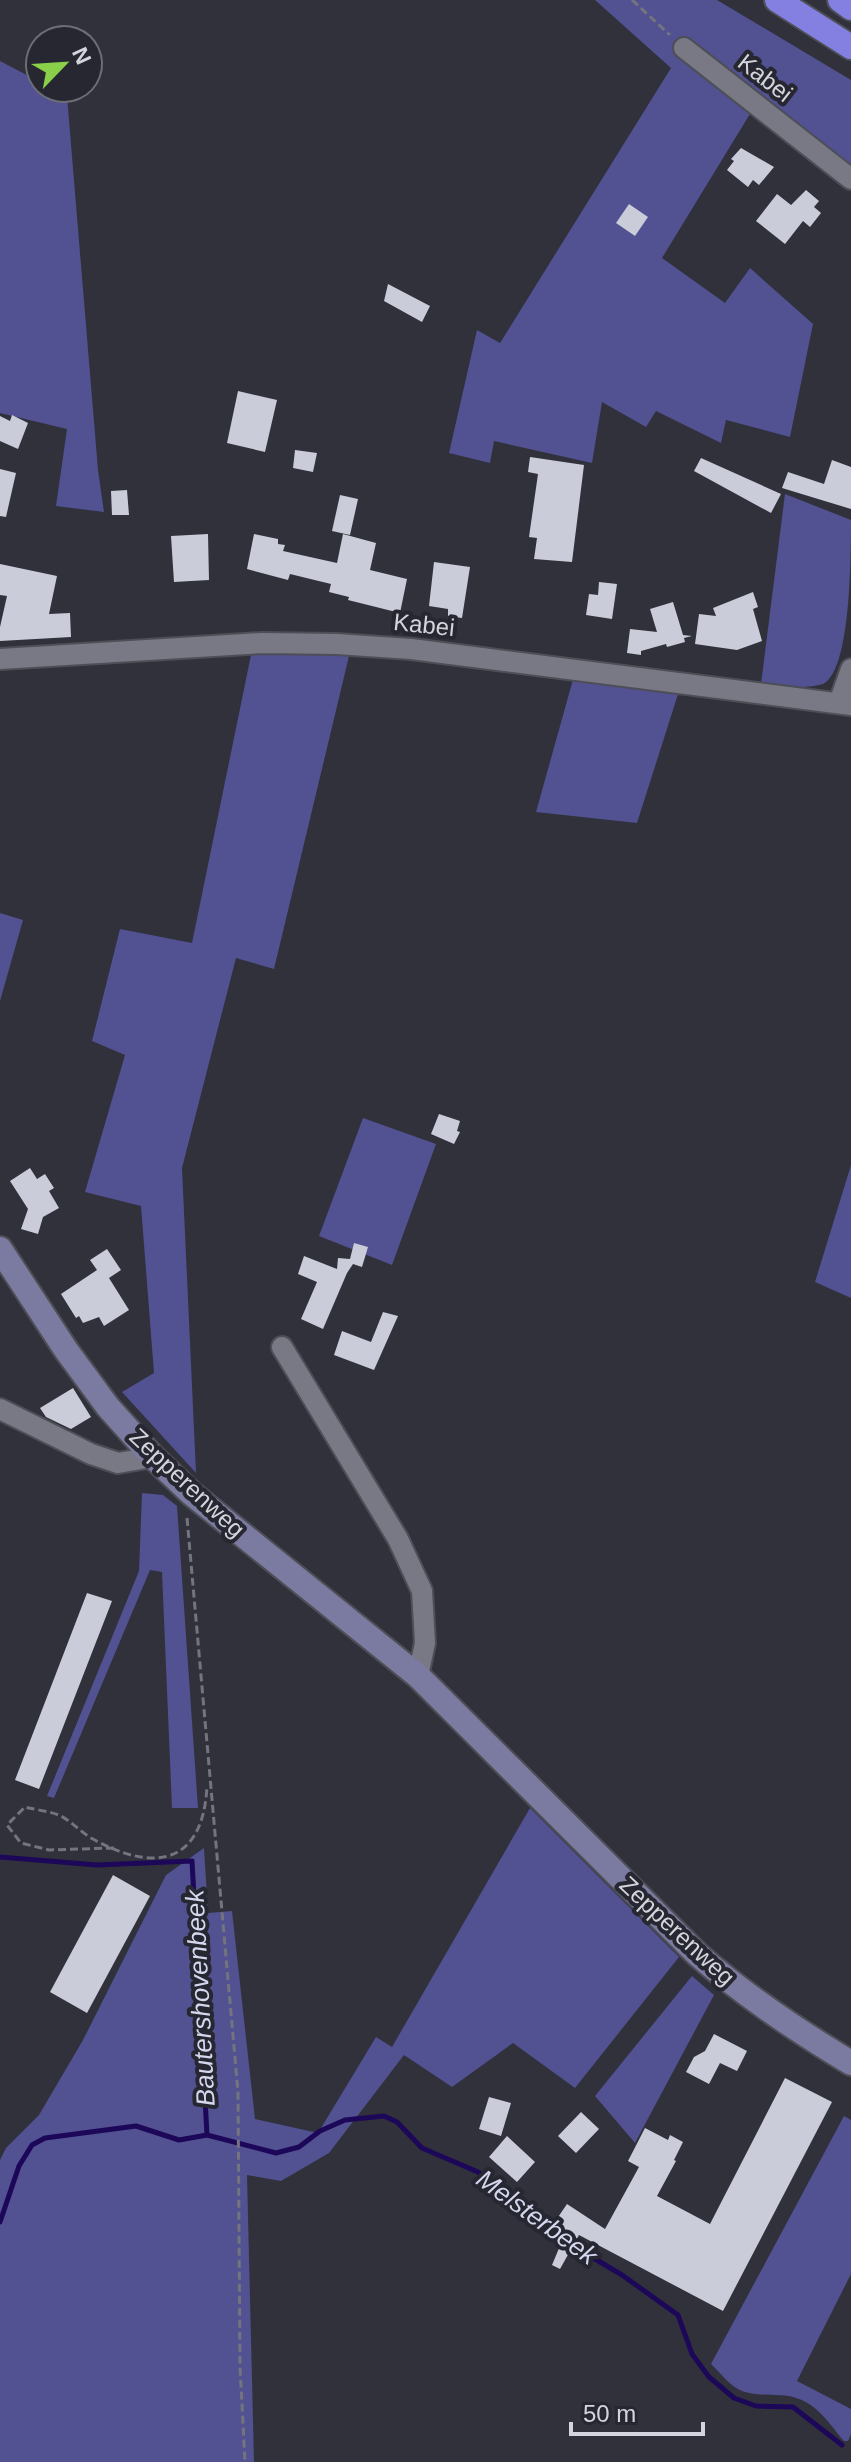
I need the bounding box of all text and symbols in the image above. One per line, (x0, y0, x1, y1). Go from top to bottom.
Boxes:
north arrow (24, 24, 104, 104)
text: N (67, 43, 96, 68)
street label: Kabei (733, 48, 798, 107)
street label: Kabei (392, 608, 456, 641)
street label: Zepperenweg (124, 1423, 250, 1543)
street label: Zepperenweg (614, 1871, 740, 1991)
water label: Bautershovenbeek (179, 1887, 221, 2107)
water label: Melsterbeek (471, 2163, 605, 2272)
scale bar (571, 2386, 703, 2436)
text: 50 m (583, 2400, 636, 2427)

